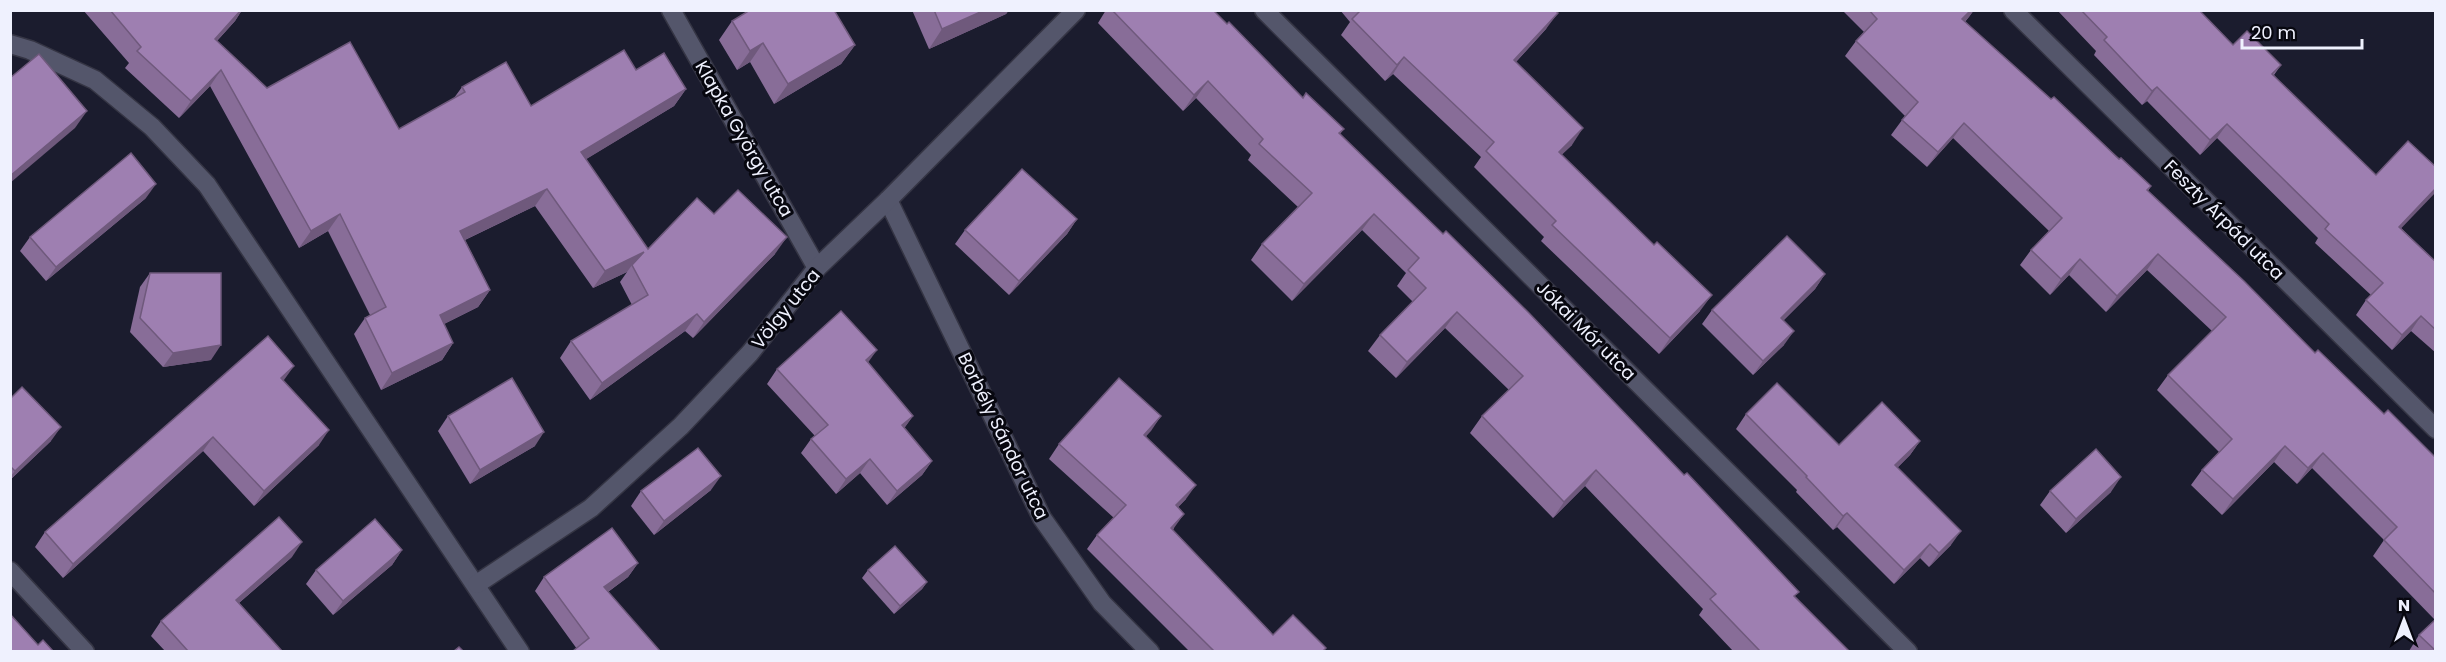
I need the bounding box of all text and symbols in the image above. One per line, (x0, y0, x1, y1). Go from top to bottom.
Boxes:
scale bar (2242, 12, 2362, 50)
text: 20 m (2251, 20, 2296, 45)
street label: Klapka György utca (689, 56, 799, 221)
street label: Feszty Árpád utca (2159, 154, 2290, 285)
street label: Völgy utca (746, 263, 826, 354)
street label: Jókai Mór utca (1531, 275, 1642, 386)
street label: Borbély Sándor utca (952, 348, 1055, 523)
north arrow (2374, 590, 2434, 650)
text: N (2398, 594, 2410, 617)

